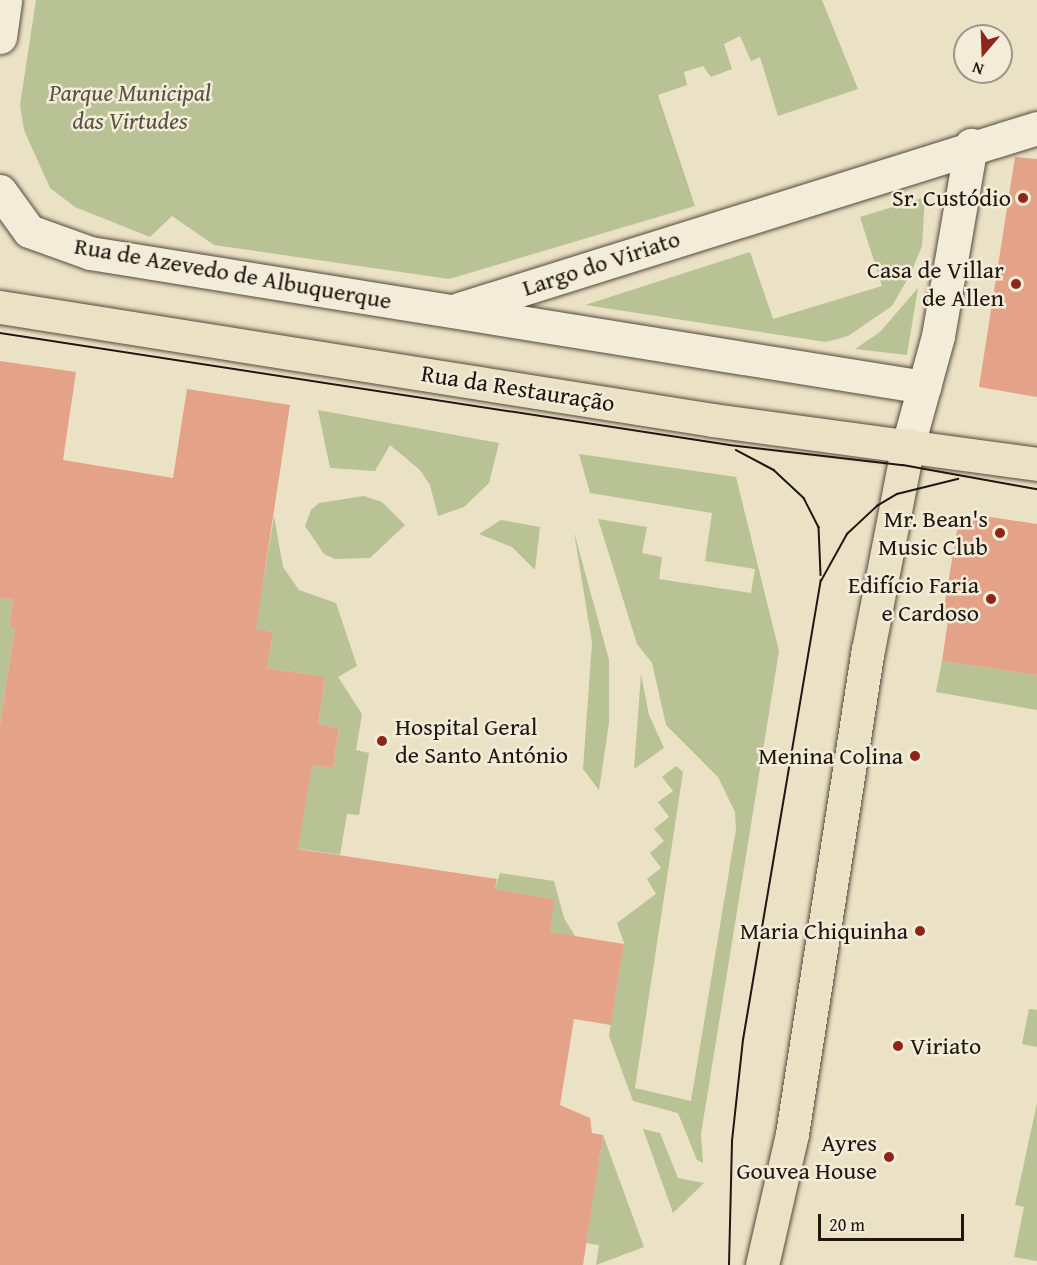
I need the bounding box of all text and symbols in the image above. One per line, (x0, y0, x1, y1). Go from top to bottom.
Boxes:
north arrow (953, 24, 1013, 84)
text: N (969, 56, 987, 82)
park label: Parque Municipal das Virtudes (49, 79, 211, 135)
place label: Sr. Custódio (892, 184, 1011, 212)
marker: Sr. Custódio (1016, 191, 1030, 205)
street label: Largo do Viriato (519, 224, 683, 302)
street label: Rua de Azevedo de Albuquerque (72, 231, 394, 315)
place label: Casa de Villar de Allen (867, 256, 1004, 312)
marker: Casa de Villar de Allen (1009, 277, 1023, 291)
street label: Rua da Restauração (419, 358, 617, 418)
place label: Mr. Bean's Music Club (878, 505, 988, 561)
marker: Mr. Bean's Music Club (993, 526, 1007, 540)
place label: Edifício Faria e Cardoso (848, 571, 979, 627)
marker: Edifício Faria e Cardoso (984, 592, 998, 606)
place label: Hospital Geral de Santo António (395, 713, 568, 769)
marker: Hospital Geral de Santo António (373, 732, 391, 750)
place label: Menina Colina (758, 742, 903, 770)
marker: Menina Colina (908, 749, 922, 763)
place label: Maria Chiquinha (740, 917, 908, 945)
marker: Maria Chiquinha (913, 924, 927, 938)
place label: Viriato (910, 1032, 981, 1060)
marker: Viriato (891, 1039, 905, 1053)
place label: Ayres Gouvea House (736, 1129, 877, 1185)
marker: Ayres Gouvea House (882, 1150, 896, 1164)
scale bar (821, 1202, 966, 1240)
text: 20 m (829, 1211, 865, 1238)

